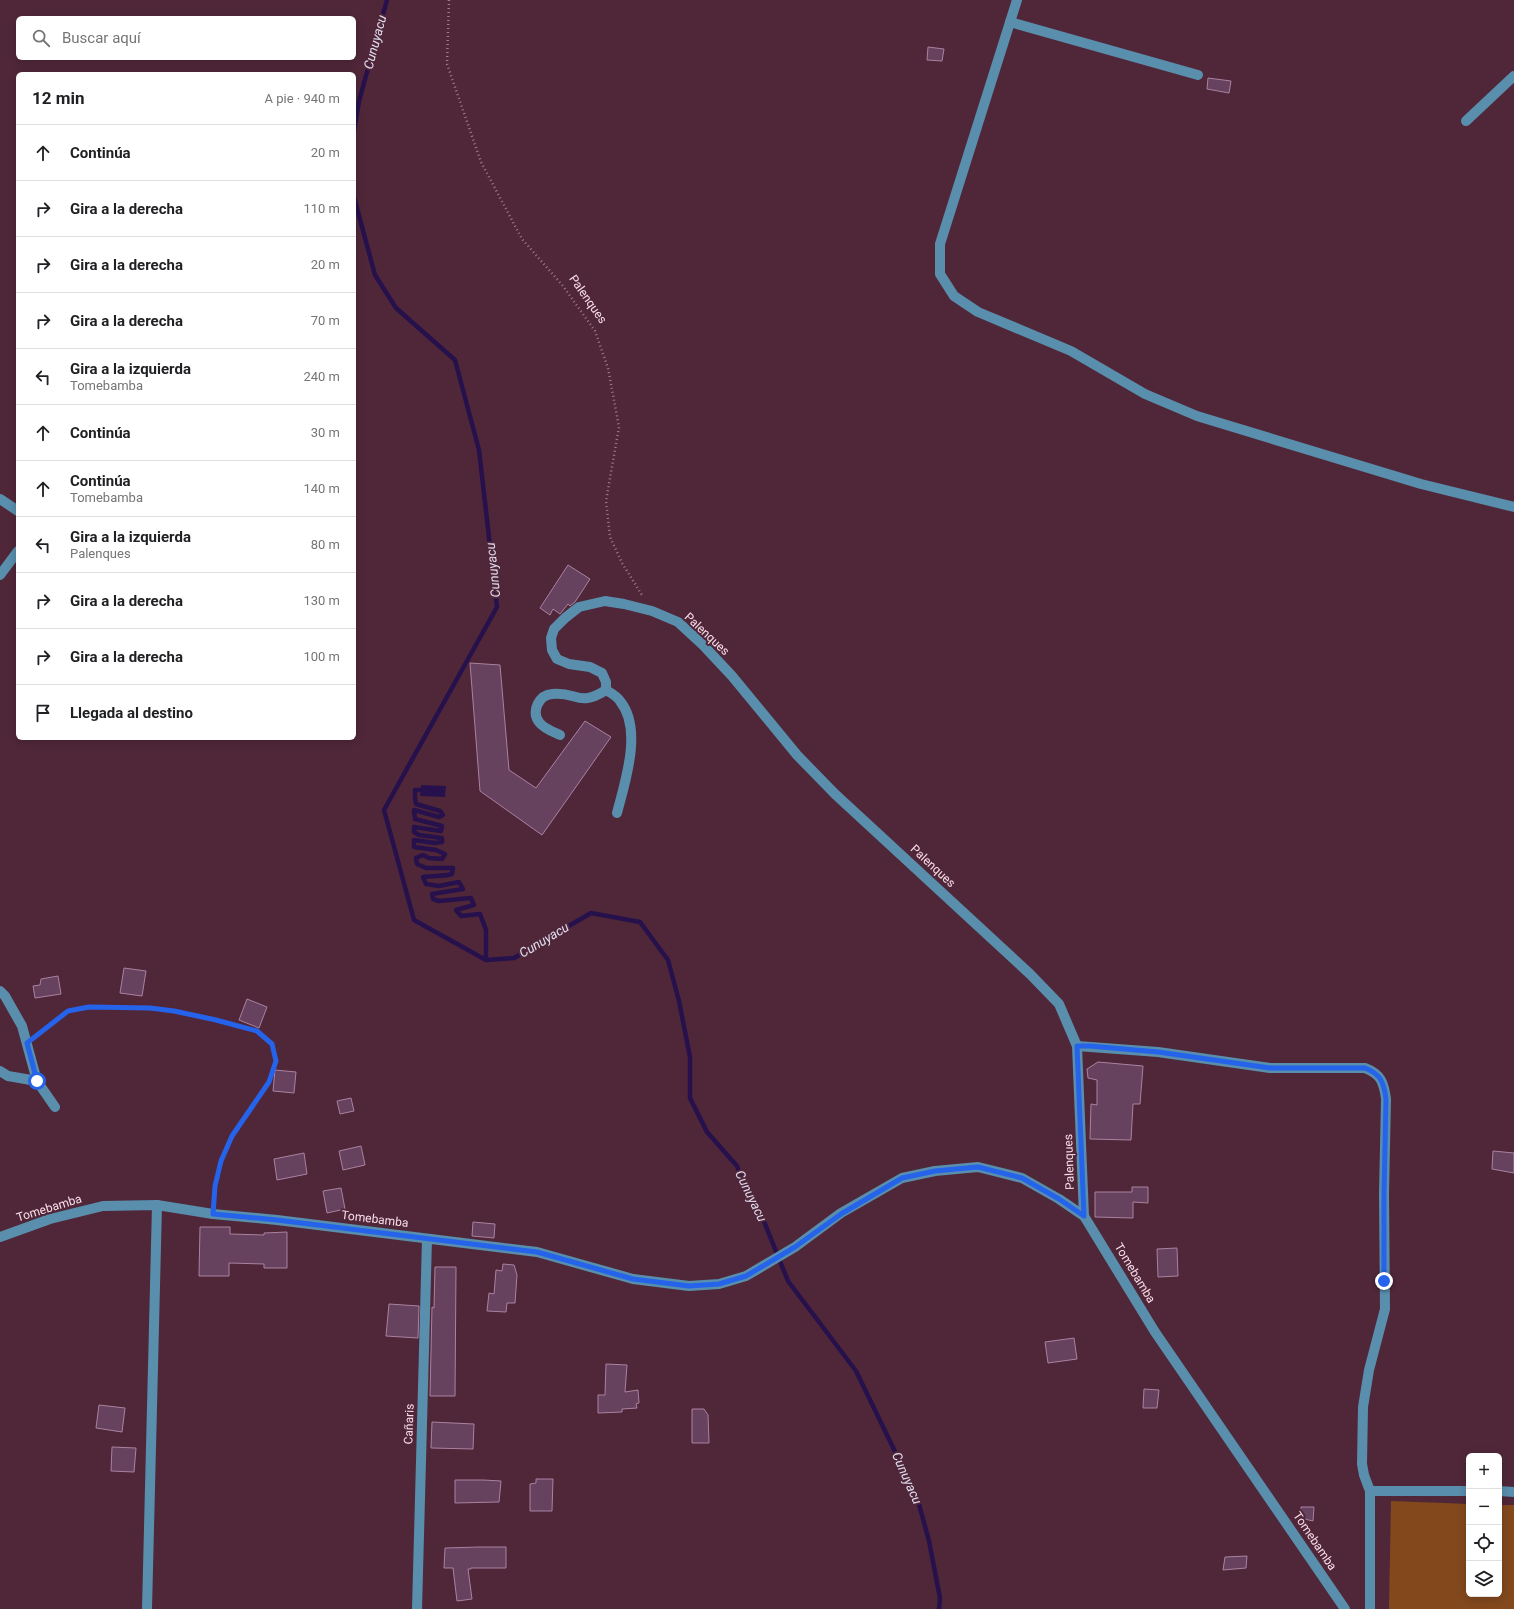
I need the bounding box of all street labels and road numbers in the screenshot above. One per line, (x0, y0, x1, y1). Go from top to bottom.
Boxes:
street label: Palenques (566, 272, 610, 326)
street label: Palenques (682, 610, 732, 658)
street label: Palenques (908, 842, 958, 890)
street label: Palenques (1061, 1134, 1077, 1190)
street label: Tomebamba (15, 1191, 83, 1225)
street label: Tomebamba (341, 1208, 409, 1230)
street label: Tomebamba (1112, 1241, 1158, 1305)
street label: Cañaris (401, 1403, 417, 1445)
street label: Tomebamba (1290, 1509, 1340, 1573)

